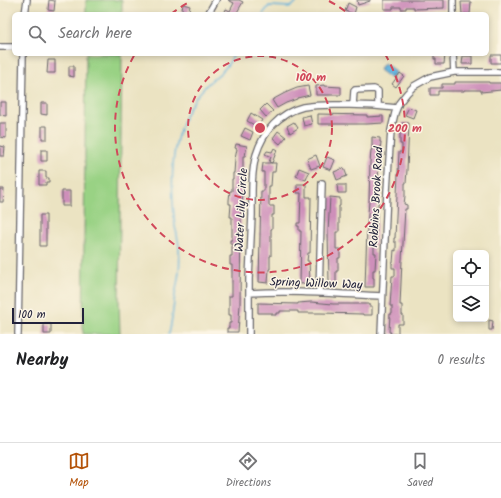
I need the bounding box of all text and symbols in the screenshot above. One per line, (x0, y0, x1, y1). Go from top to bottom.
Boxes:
search box (12, 12, 489, 56)
text: Search here (58, 22, 132, 46)
icon: search (26, 23, 48, 45)
text: 100 m (296, 68, 326, 87)
text: 200 m (388, 119, 422, 138)
centre of rings (253, 121, 267, 135)
street label: Robbins Brook Road (364, 145, 389, 248)
street label: Water Lily Circle (230, 167, 253, 253)
map controls (453, 250, 489, 322)
button: locate (453, 250, 489, 286)
street label: Spring Willow Way (269, 272, 363, 295)
button: layers (453, 286, 489, 322)
scale bar (12, 306, 84, 325)
text: 100 m (18, 306, 46, 324)
text: Nearby (16, 347, 68, 374)
text: 0 results (438, 350, 485, 371)
tab: Map (68, 450, 90, 492)
tab: Directions (226, 450, 271, 492)
tab: Saved (407, 450, 433, 492)

